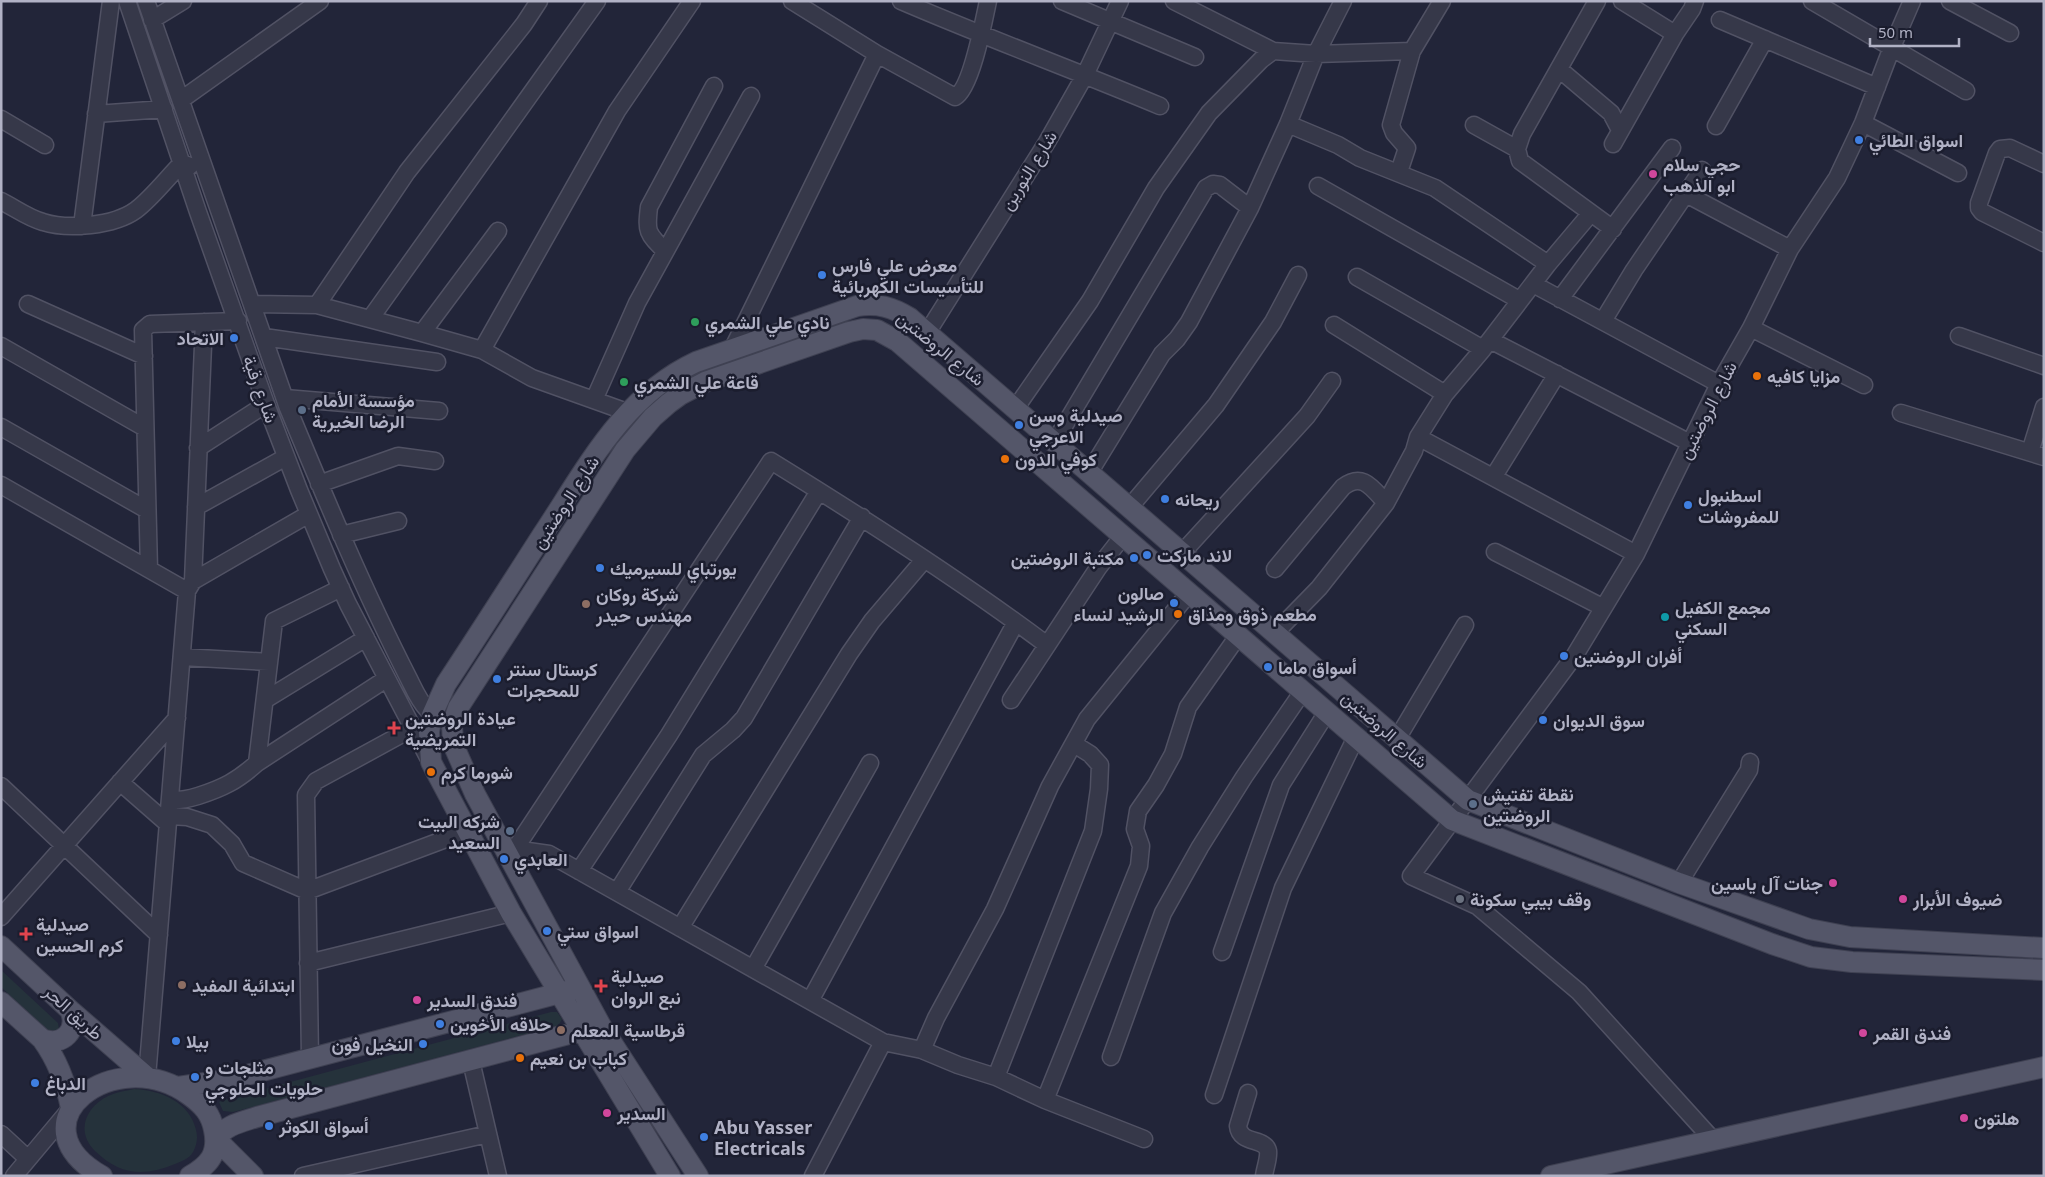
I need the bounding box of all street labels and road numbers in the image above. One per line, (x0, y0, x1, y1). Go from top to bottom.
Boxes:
street label: شارع النورين (994, 126, 1063, 215)
street label: شارع الروضتين (891, 305, 990, 392)
street label: شارع رقية (237, 352, 284, 426)
street label: شارع الروضتين (1672, 357, 1743, 463)
street label: شارع الروضتين (526, 451, 605, 554)
street label: شارع الروضتين (1336, 685, 1433, 774)
street label: طريق الحر (39, 979, 109, 1045)

